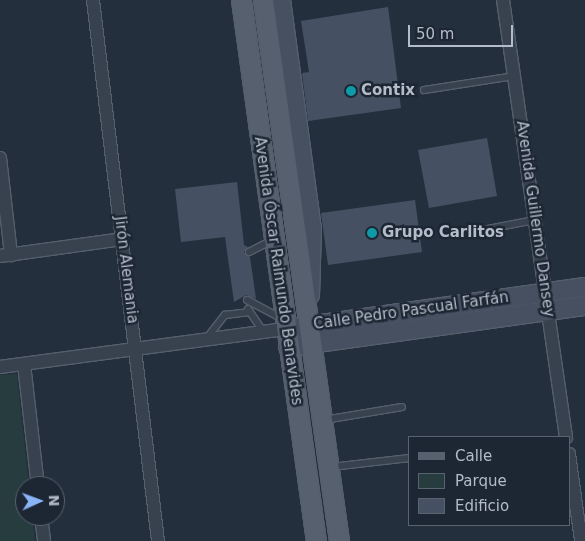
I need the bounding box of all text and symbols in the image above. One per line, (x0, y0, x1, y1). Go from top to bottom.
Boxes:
scale bar (410, 15, 515, 47)
text: 50 m (416, 25, 454, 43)
place label: Contix (361, 82, 415, 100)
marker: Contix (345, 85, 357, 97)
street label: Avenida Guillermo Dansey (512, 120, 558, 318)
street label: Avenida Óscar Raimundo Benavides (250, 136, 306, 406)
street label: Jirón Alemania (110, 215, 142, 325)
place label: Grupo Carlitos (382, 224, 504, 242)
marker: Grupo Carlitos (366, 227, 378, 239)
street label: Calle Pedro Pascual Farfán (312, 288, 510, 334)
legend (408, 436, 570, 526)
text: Calle (455, 447, 492, 465)
text: Parque (455, 472, 507, 490)
north arrow (15, 476, 65, 526)
text: N (46, 494, 62, 507)
text: Edificio (455, 497, 509, 515)

